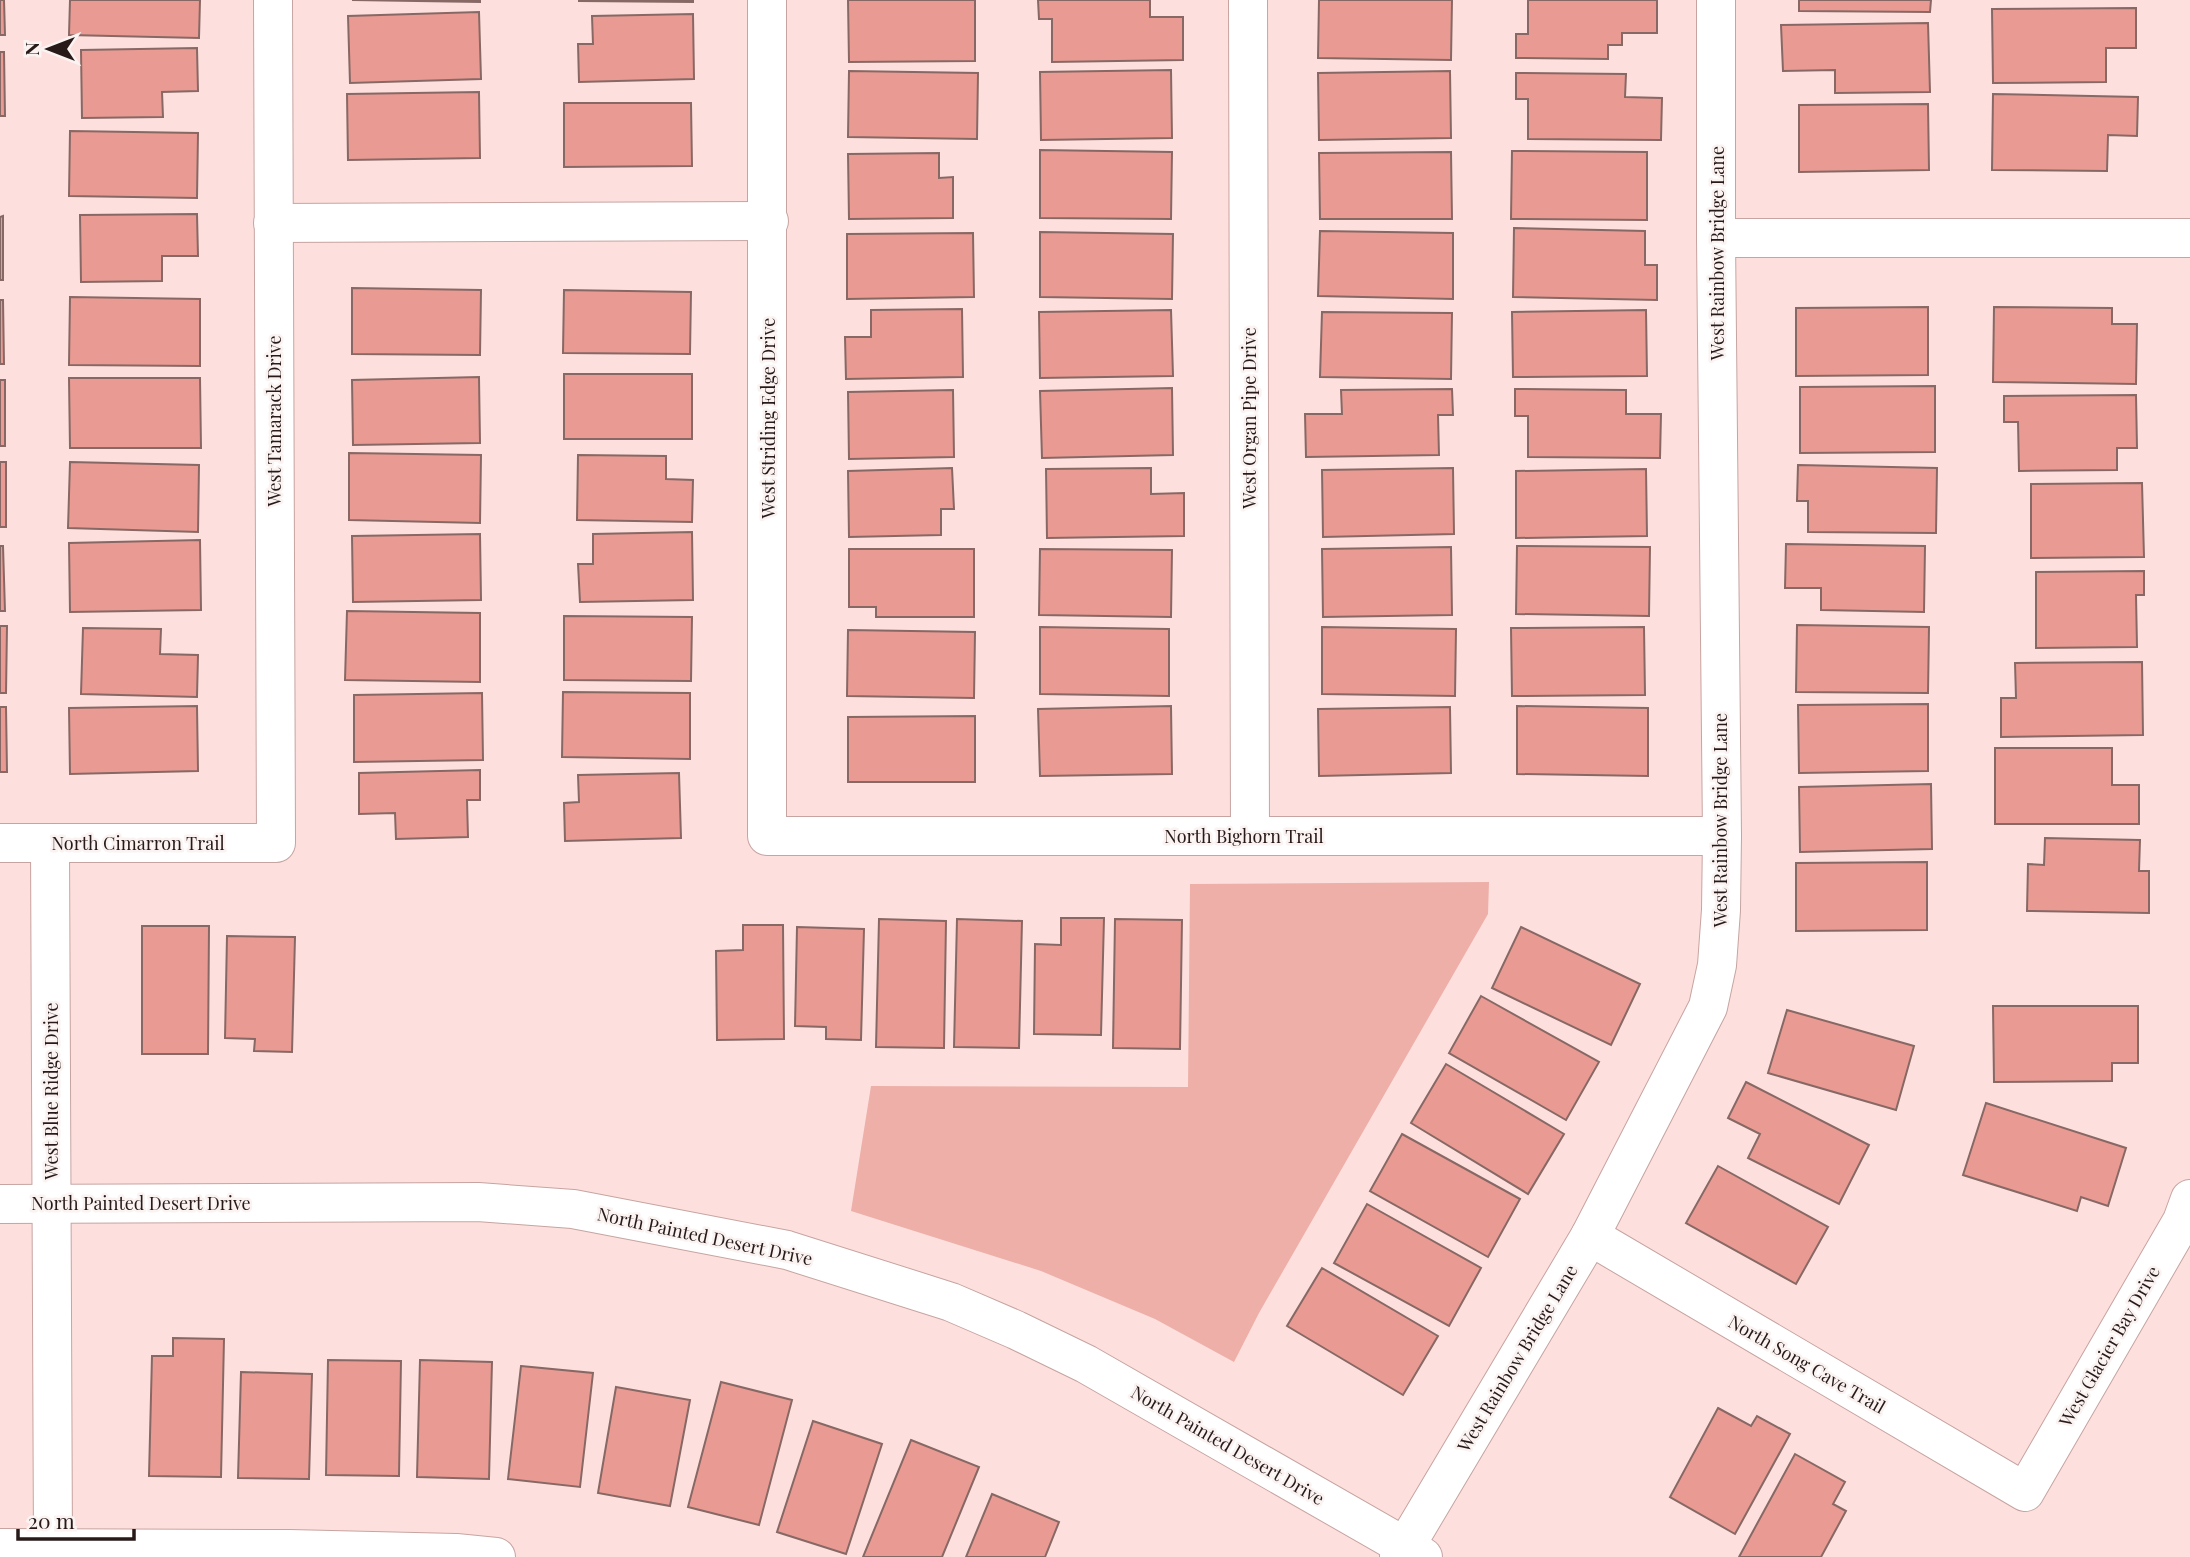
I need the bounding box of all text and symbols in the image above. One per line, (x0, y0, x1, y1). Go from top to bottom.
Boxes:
north arrow (14, 14, 84, 84)
text: N (18, 42, 44, 56)
street label: West Rainbow Bridge Lane (1705, 146, 1729, 361)
street label: West Striding Edge Drive (756, 318, 780, 519)
street label: West Organ Pipe Drive (1237, 327, 1261, 510)
street label: West Tamarack Drive (262, 335, 286, 508)
street label: West Rainbow Bridge Lane (1708, 713, 1732, 928)
street label: North Bighorn Trail (1164, 824, 1324, 848)
street label: North Cimarron Trail (51, 831, 225, 855)
street label: West Blue Ridge Drive (39, 1002, 63, 1181)
street label: North Painted Desert Drive (31, 1191, 251, 1215)
street label: North Painted Desert Drive (595, 1201, 815, 1271)
street label: West Rainbow Bridge Lane (1451, 1260, 1582, 1457)
street label: West Glacier Bay Drive (2053, 1261, 2165, 1432)
street label: North Song Cave Trail (1724, 1309, 1890, 1419)
street label: North Painted Desert Drive (1127, 1380, 1329, 1510)
scale bar (18, 1498, 133, 1542)
text: 20 m (28, 1506, 75, 1534)

